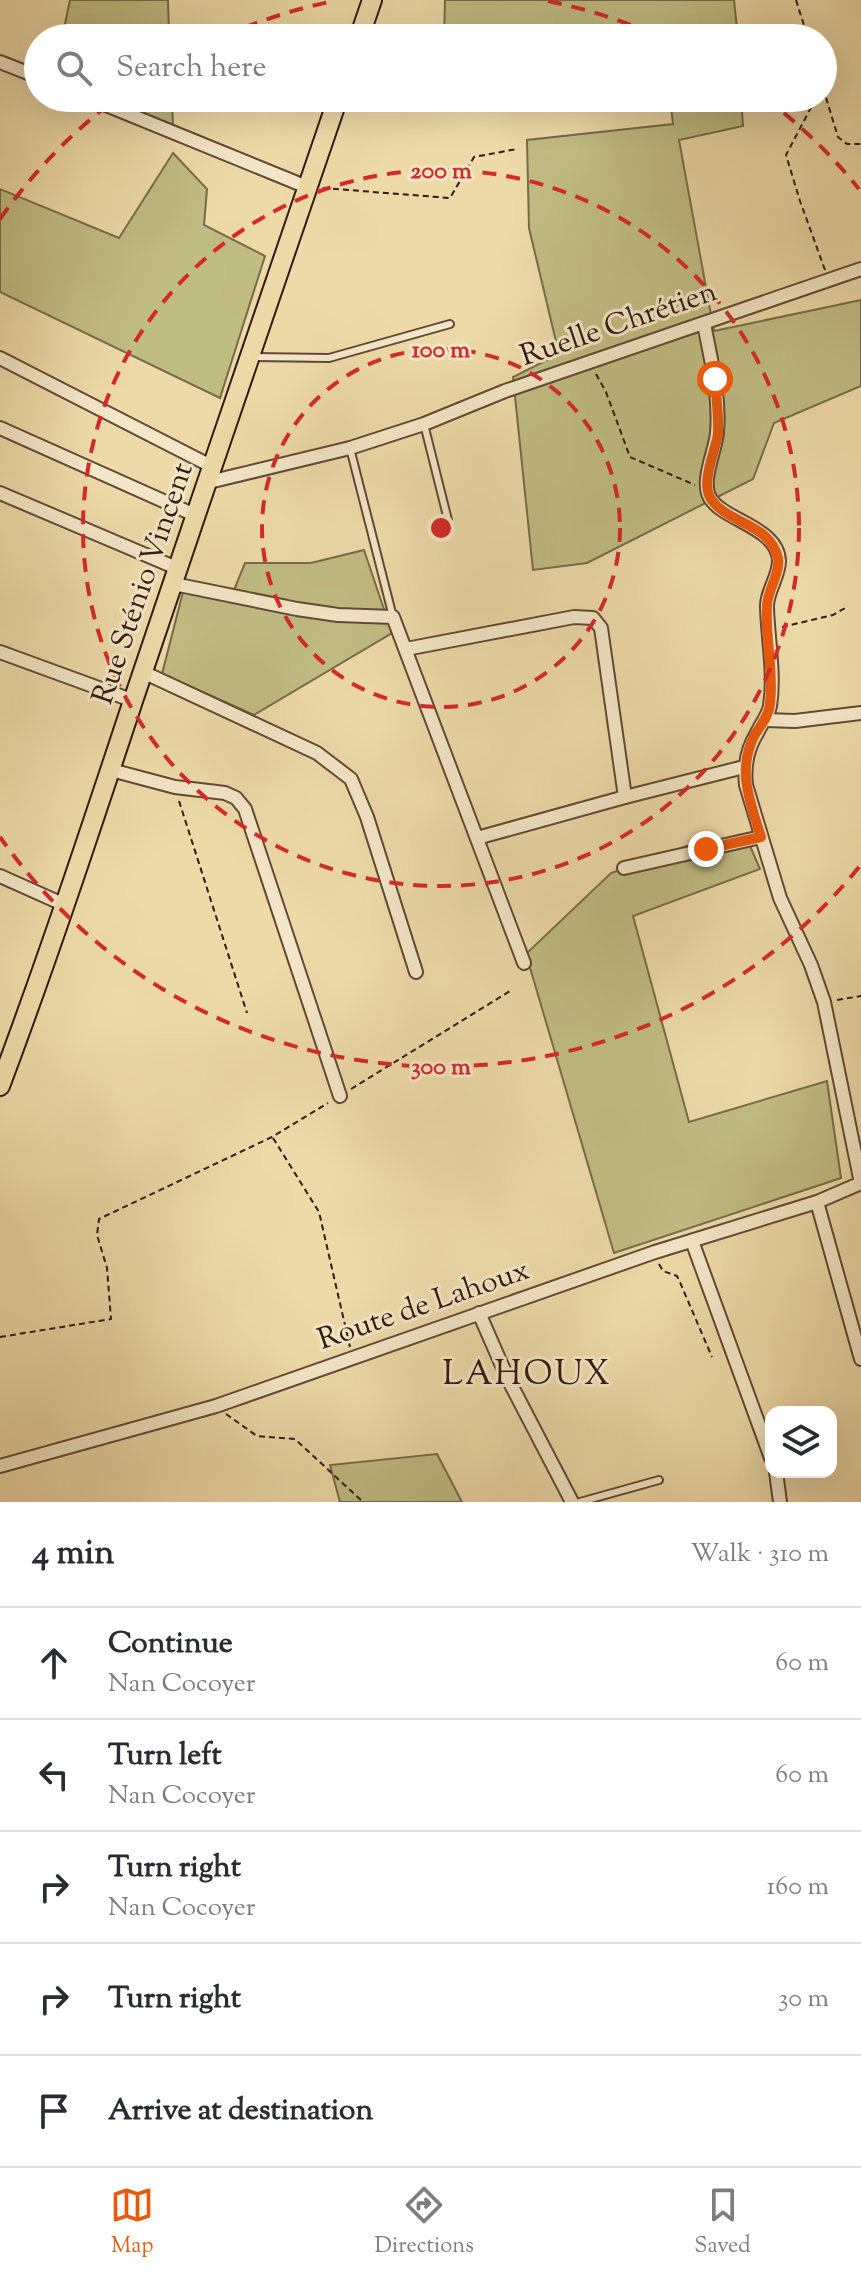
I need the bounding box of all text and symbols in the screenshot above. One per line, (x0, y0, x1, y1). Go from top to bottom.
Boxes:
search box (24, 24, 837, 112)
icon: search (52, 46, 96, 90)
text: Search here (116, 47, 266, 90)
text: 200 m (410, 155, 472, 189)
street label: Ruelle Chrétien (515, 271, 723, 379)
text: 100 m (412, 334, 470, 368)
route start (697, 361, 733, 397)
street label: Rue Sténio Vincent (82, 457, 206, 711)
centre of rings (427, 514, 455, 542)
route end (688, 831, 724, 867)
text: 300 m (411, 1051, 471, 1085)
street label: Route de Lahoux (312, 1250, 536, 1362)
district label: LAHOUX (442, 1351, 612, 1400)
map controls (765, 1406, 837, 1478)
button: layers (765, 1406, 837, 1478)
text: 4 min (32, 1530, 114, 1579)
text: Walk · 310 m (690, 1536, 829, 1573)
text: Continue (108, 1623, 233, 1666)
icon: ahead (32, 1641, 76, 1685)
text: 60 m (775, 1645, 829, 1682)
text: Nan Cocoyer (108, 1666, 256, 1703)
text: Turn left (108, 1735, 222, 1778)
icon: left (32, 1753, 76, 1797)
text: 60 m (775, 1757, 829, 1794)
text: Nan Cocoyer (108, 1778, 256, 1815)
text: Turn right (108, 1847, 241, 1890)
icon: right (32, 1865, 76, 1909)
text: 160 m (766, 1869, 829, 1906)
text: Nan Cocoyer (108, 1890, 256, 1927)
icon: right (32, 1977, 76, 2021)
text: Turn right (108, 1978, 241, 2021)
text: 30 m (778, 1981, 829, 2018)
icon: arrive (32, 2089, 76, 2133)
text: Arrive at destination (108, 2090, 373, 2133)
tab: Map (110, 2183, 154, 2263)
tab: Directions (375, 2183, 474, 2263)
tab: Saved (694, 2183, 751, 2263)

